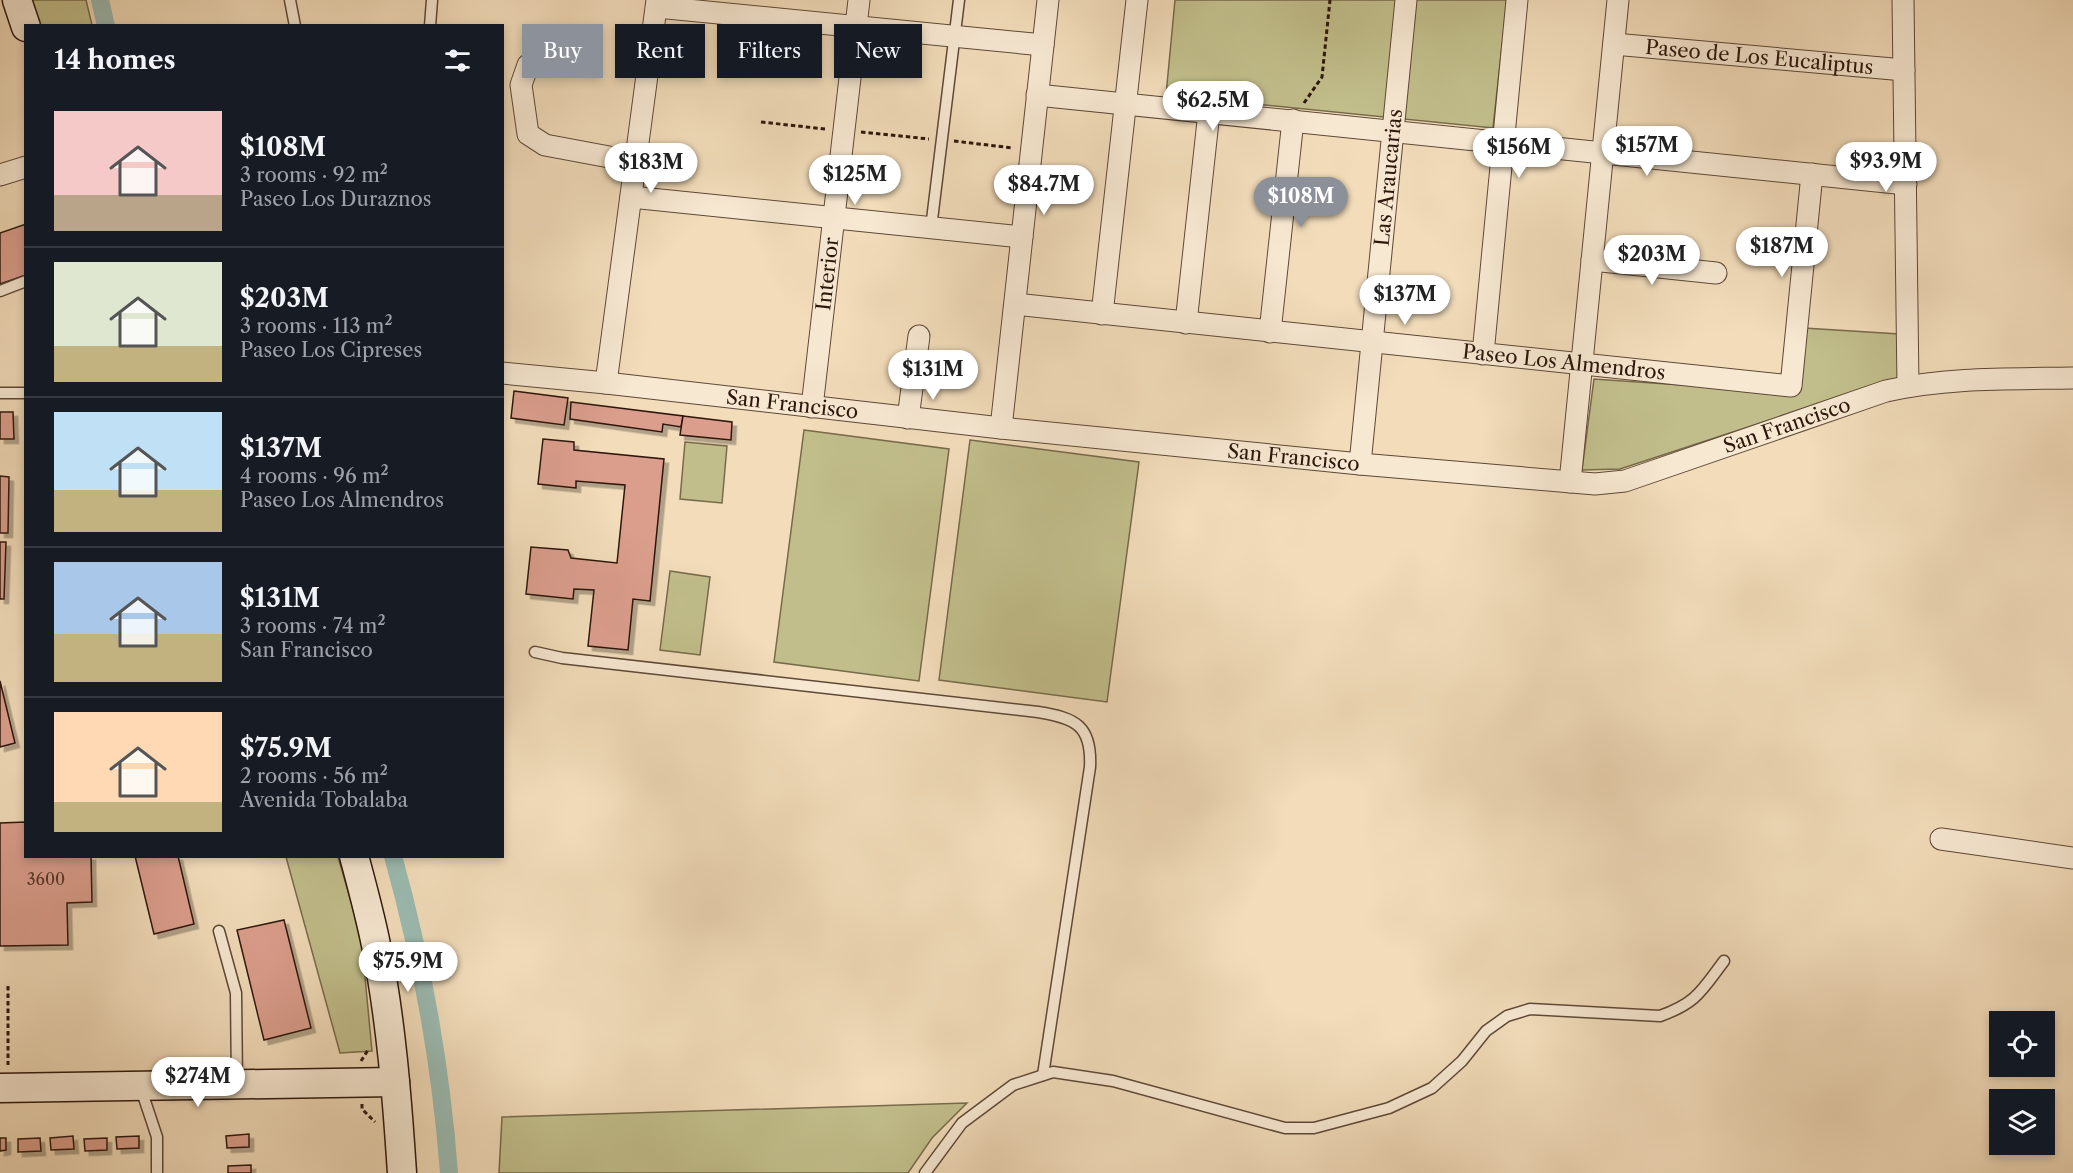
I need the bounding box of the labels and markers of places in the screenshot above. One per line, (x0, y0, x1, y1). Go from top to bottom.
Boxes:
pin: $62.5M (1164, 81, 1262, 132)
pin: $157M (1605, 126, 1689, 177)
pin: $156M (1477, 128, 1561, 179)
pin: $93.9M (1837, 142, 1935, 193)
pin: $183M (609, 143, 693, 194)
pin: $125M (813, 155, 897, 206)
pin: $84.7M (995, 165, 1093, 216)
pin: $108M (1259, 177, 1343, 228)
pin: $187M (1740, 227, 1824, 278)
pin: $203M (1610, 235, 1694, 286)
pin: $137M (1363, 275, 1447, 326)
pin: $131M (891, 350, 975, 401)
pin: $75.9M (359, 942, 457, 993)
pin: $274M (156, 1057, 240, 1108)

